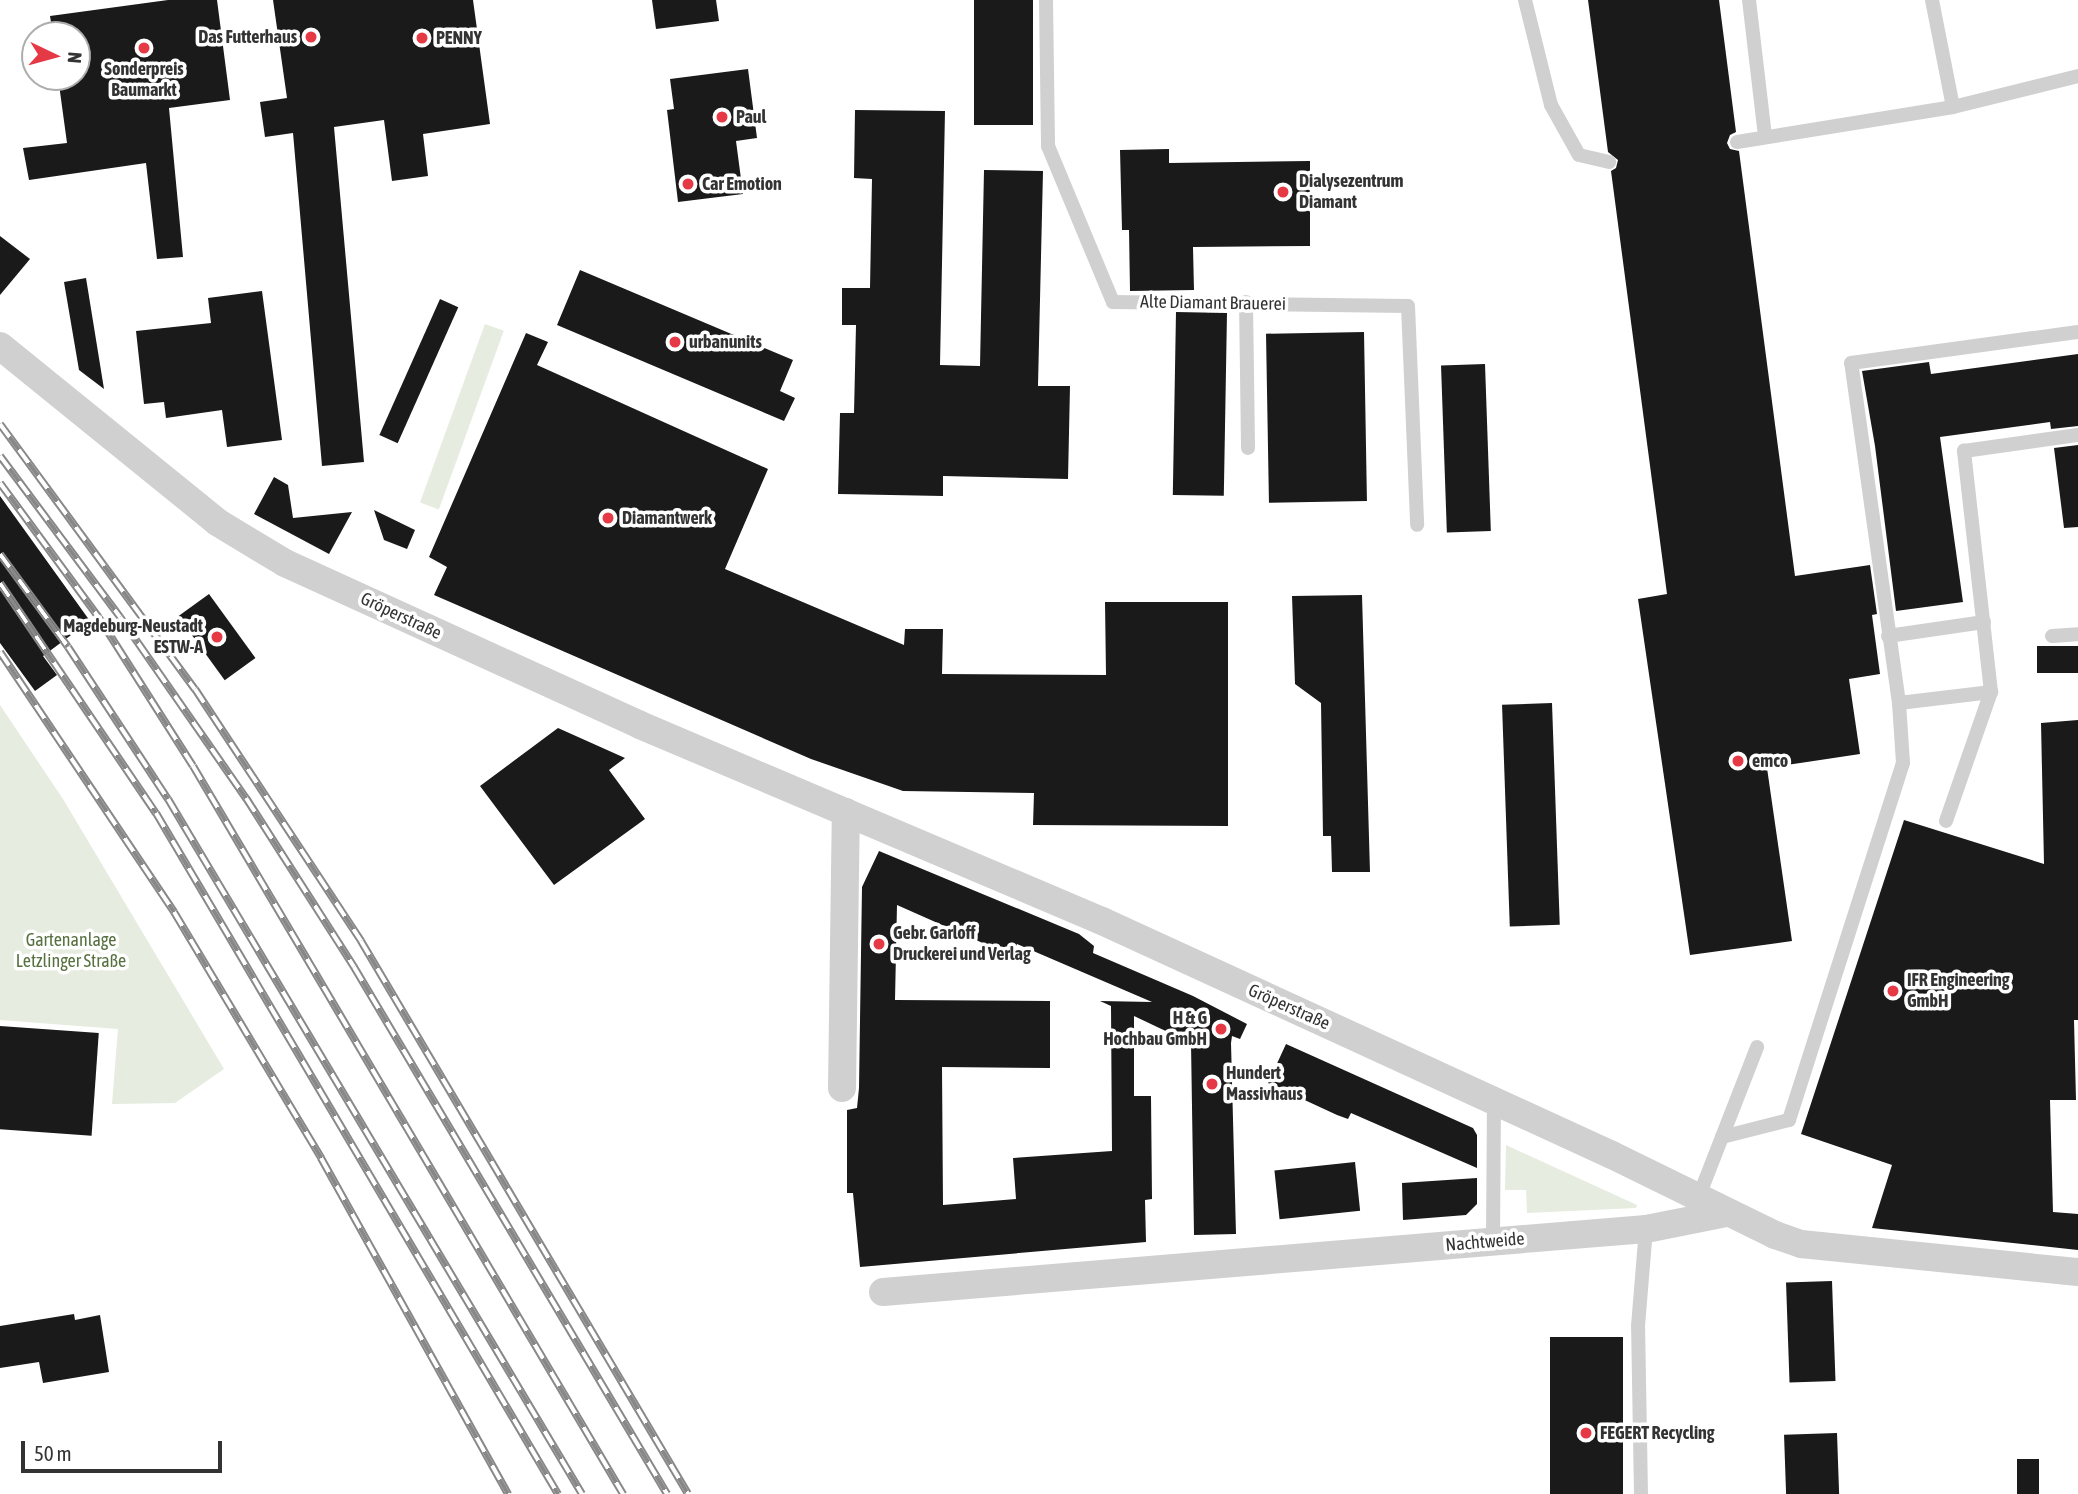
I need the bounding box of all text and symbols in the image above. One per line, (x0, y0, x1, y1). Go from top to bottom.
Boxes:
north arrow (21, 21, 91, 91)
place label: Das Futterhaus (198, 26, 297, 48)
place label: PENNY (436, 27, 482, 49)
marker: Das Futterhaus (303, 29, 319, 45)
marker: PENNY (414, 30, 430, 46)
marker: Sonderpreis Baumarkt (136, 40, 152, 56)
text: N (63, 51, 86, 64)
place label: Sonderpreis Baumarkt (104, 59, 184, 102)
place label: Paul (736, 106, 766, 128)
marker: Paul (714, 109, 730, 125)
place label: Dialysezentrum Diamant (1299, 171, 1403, 214)
place label: Car Emotion (702, 173, 782, 195)
marker: Car Emotion (680, 176, 696, 192)
marker: Dialysezentrum Diamant (1273, 182, 1293, 202)
street label: Alte Diamant Brauerei (1140, 291, 1286, 315)
place label: urbanunits (689, 331, 762, 353)
marker: urbanunits (667, 334, 683, 350)
place label: Diamantwerk (622, 507, 712, 529)
marker: Diamantwerk (600, 510, 616, 526)
street label: Gröperstraße (357, 588, 445, 644)
place label: Magdeburg-Neustadt ESTW-A (63, 616, 203, 658)
marker: Magdeburg-Neustadt ESTW-A (209, 629, 225, 645)
place label: emco (1752, 750, 1788, 772)
marker: emco (1730, 753, 1746, 769)
place label: Gebr. Garloff Druckerei und Verlag (893, 923, 1031, 965)
park label: Gartenanlage Letzlinger Straße (16, 930, 126, 972)
marker: Gebr. Garloff Druckerei und Verlag (871, 936, 887, 952)
place label: IFR Engineering GmbH (1907, 970, 2009, 1012)
street label: Gröperstraße (1245, 979, 1333, 1035)
marker: IFR Engineering GmbH (1885, 983, 1901, 999)
place label: H & G Hochbau GmbH (1103, 1008, 1207, 1050)
marker: H & G Hochbau GmbH (1213, 1021, 1229, 1037)
place label: Hundert Massivhaus (1226, 1063, 1303, 1106)
marker: Hundert Massivhaus (1204, 1076, 1220, 1092)
street label: Nachtweide (1445, 1228, 1525, 1256)
place label: FEGERT Recycling (1600, 1422, 1715, 1444)
marker: FEGERT Recycling (1578, 1425, 1594, 1441)
scale bar (24, 1428, 226, 1472)
text: 50 m (34, 1441, 72, 1465)

